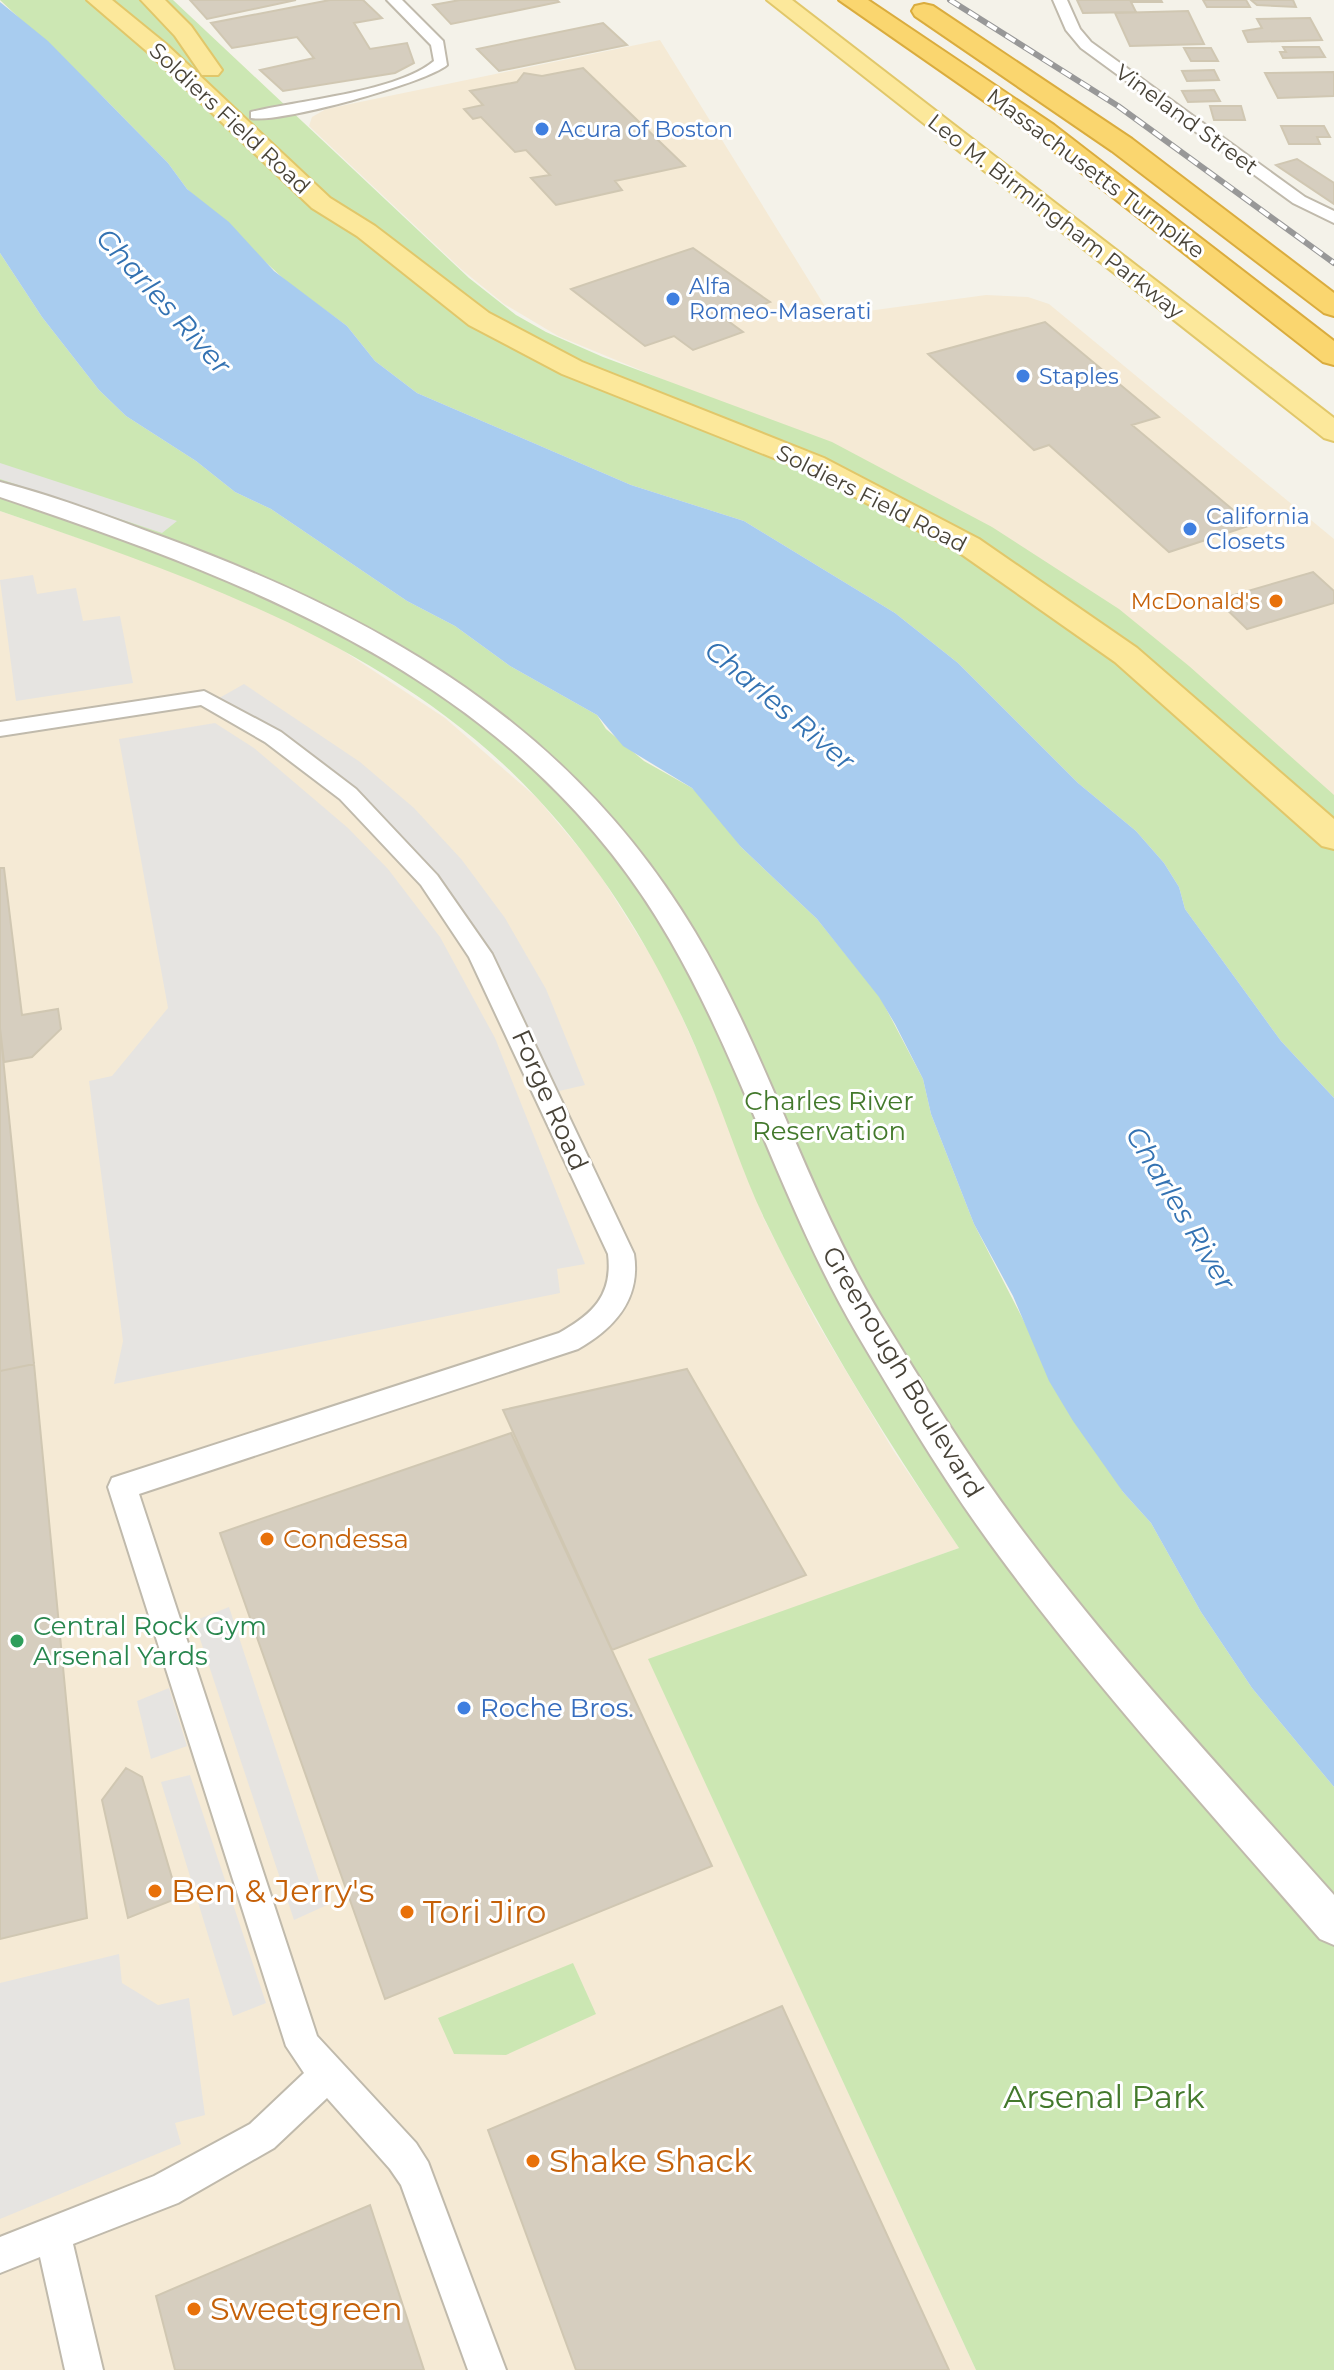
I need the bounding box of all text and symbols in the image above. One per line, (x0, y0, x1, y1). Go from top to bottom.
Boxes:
street label: Soldiers Field Road (144, 37, 316, 200)
street label: Vineland Street (1110, 59, 1263, 180)
street label: Massachusetts Turnpike (981, 83, 1210, 264)
street label: Leo M. Birmingham Parkway (922, 108, 1189, 325)
place label: Acura of Boston (558, 116, 733, 143)
marker: Acura of Boston (533, 120, 551, 138)
water label: Charles River (89, 221, 239, 382)
place label: Alfa Romeo-Maserati (689, 273, 872, 325)
marker: Alfa Romeo-Maserati (664, 290, 682, 308)
place label: Staples (1039, 363, 1119, 390)
marker: Staples (1014, 367, 1032, 385)
street label: Soldiers Field Road (772, 439, 971, 558)
place label: California Closets (1206, 503, 1310, 555)
marker: California Closets (1181, 520, 1199, 538)
place label: McDonald's (1131, 588, 1260, 615)
marker: McDonald's (1267, 592, 1285, 610)
water label: Charles River (698, 632, 862, 778)
street label: Forge Road (505, 1025, 595, 1175)
park label: Charles River Reservation (744, 1085, 914, 1147)
water label: Charles River (1119, 1120, 1244, 1297)
street label: Greenough Boulevard (815, 1240, 991, 1504)
place label: Condessa (283, 1523, 409, 1555)
marker: Condessa (258, 1530, 276, 1548)
place label: Central Rock Gym Arsenal Yards (33, 1610, 267, 1672)
marker: Central Rock Gym Arsenal Yards (8, 1632, 26, 1650)
place label: Roche Bros. (480, 1692, 634, 1724)
marker: Roche Bros. (455, 1699, 473, 1717)
place label: Ben & Jerry's (171, 1871, 374, 1910)
marker: Ben & Jerry's (146, 1882, 164, 1900)
place label: Tori Jiro (423, 1892, 546, 1931)
marker: Tori Jiro (398, 1903, 416, 1921)
park label: Arsenal Park (1003, 2077, 1205, 2116)
place label: Shake Shack (549, 2141, 752, 2180)
marker: Shake Shack (524, 2152, 542, 2170)
place label: Sweetgreen (210, 2289, 403, 2328)
marker: Sweetgreen (185, 2300, 203, 2318)

